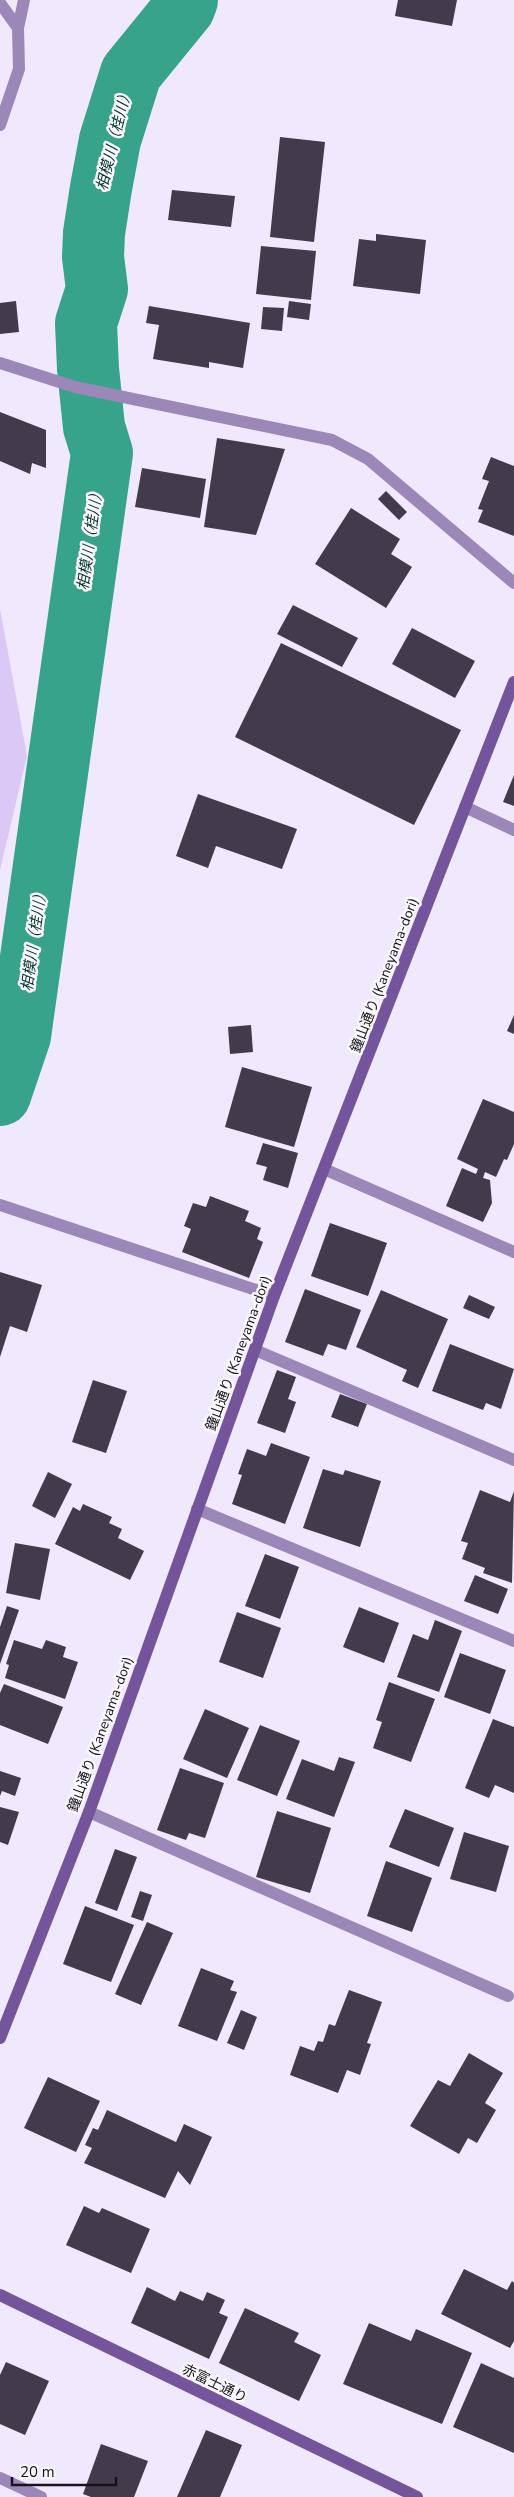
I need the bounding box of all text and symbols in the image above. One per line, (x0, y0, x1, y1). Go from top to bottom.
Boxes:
water label: 相模川（桂川） (92, 86, 136, 192)
water label: 相模川（桂川） (73, 485, 107, 591)
water label: 相模川（桂川） (17, 886, 51, 992)
street label: 鐘山通り (Kaneyama-dori) (346, 895, 423, 1055)
street label: 鐘山通り (Kaneyama-dori) (201, 1273, 275, 1434)
street label: 鐘山通り (Kaneyama-dori) (63, 1654, 137, 1815)
street label: 赤富士通り (179, 2360, 250, 2407)
scale bar (12, 2454, 116, 2486)
text: 20 m (20, 2462, 55, 2482)

